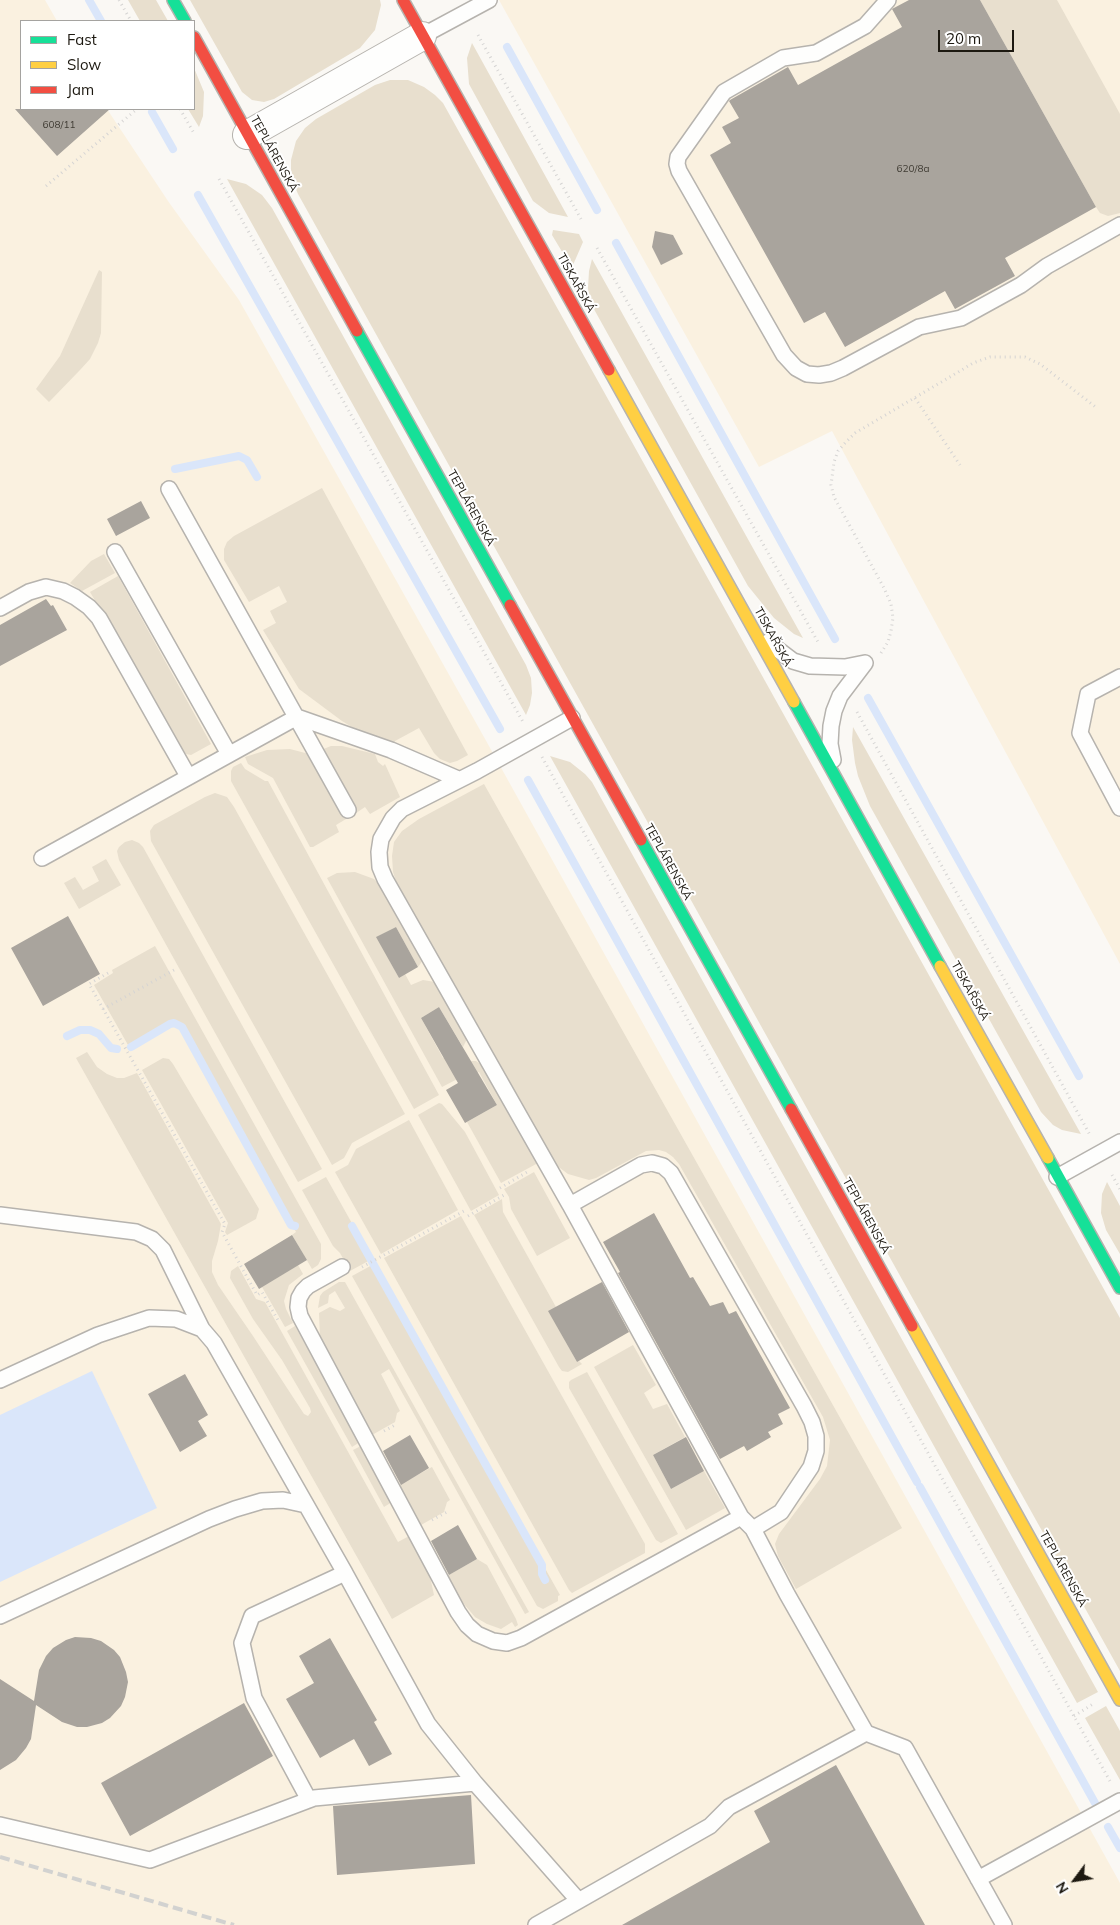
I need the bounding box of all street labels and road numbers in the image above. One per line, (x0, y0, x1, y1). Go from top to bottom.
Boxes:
street label: TEPLÁRENSKÁ (247, 113, 301, 195)
street label: TISKAŘSKÁ (554, 251, 598, 315)
street label: TEPLÁRENSKÁ (444, 467, 498, 549)
street label: TISKAŘSKÁ (751, 605, 795, 669)
street label: TEPLÁRENSKÁ (641, 821, 695, 903)
street label: TISKAŘSKÁ (948, 959, 992, 1023)
street label: TEPLÁRENSKÁ (839, 1175, 893, 1257)
street label: TEPLÁRENSKÁ (1036, 1528, 1090, 1610)

